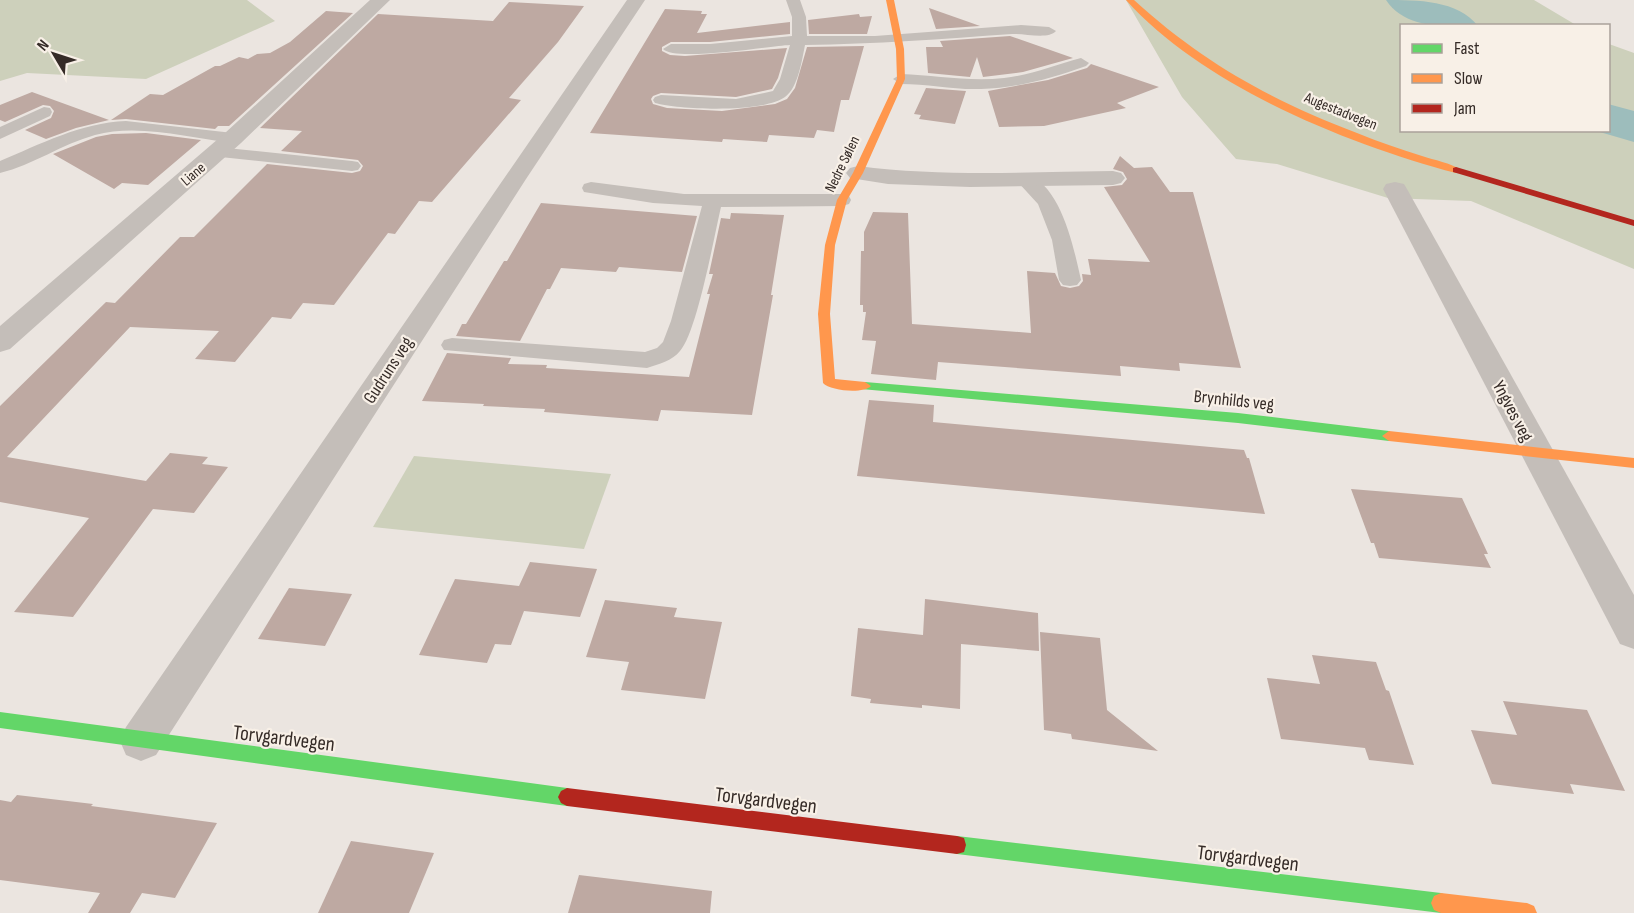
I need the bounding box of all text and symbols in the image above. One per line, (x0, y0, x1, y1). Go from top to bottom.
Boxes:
north arrow (24, 24, 84, 84)
legend (1400, 24, 1610, 132)
text: N (33, 36, 54, 55)
text: Fast (1454, 38, 1480, 59)
text: Slow (1454, 68, 1483, 89)
street label: Augestadvegen (1301, 88, 1380, 135)
text: Jam (1453, 98, 1476, 119)
street label: Nedre Sølen (821, 133, 864, 195)
street label: Liane (177, 158, 210, 190)
street label: Gudruns veg (359, 333, 418, 407)
street label: Yngves veg (1488, 377, 1537, 445)
street label: Brynhilds veg (1193, 386, 1275, 415)
street label: Torvgardvegen (232, 720, 336, 757)
street label: Torvgardvegen (714, 782, 818, 819)
street label: Torvgardvegen (1196, 840, 1300, 877)

